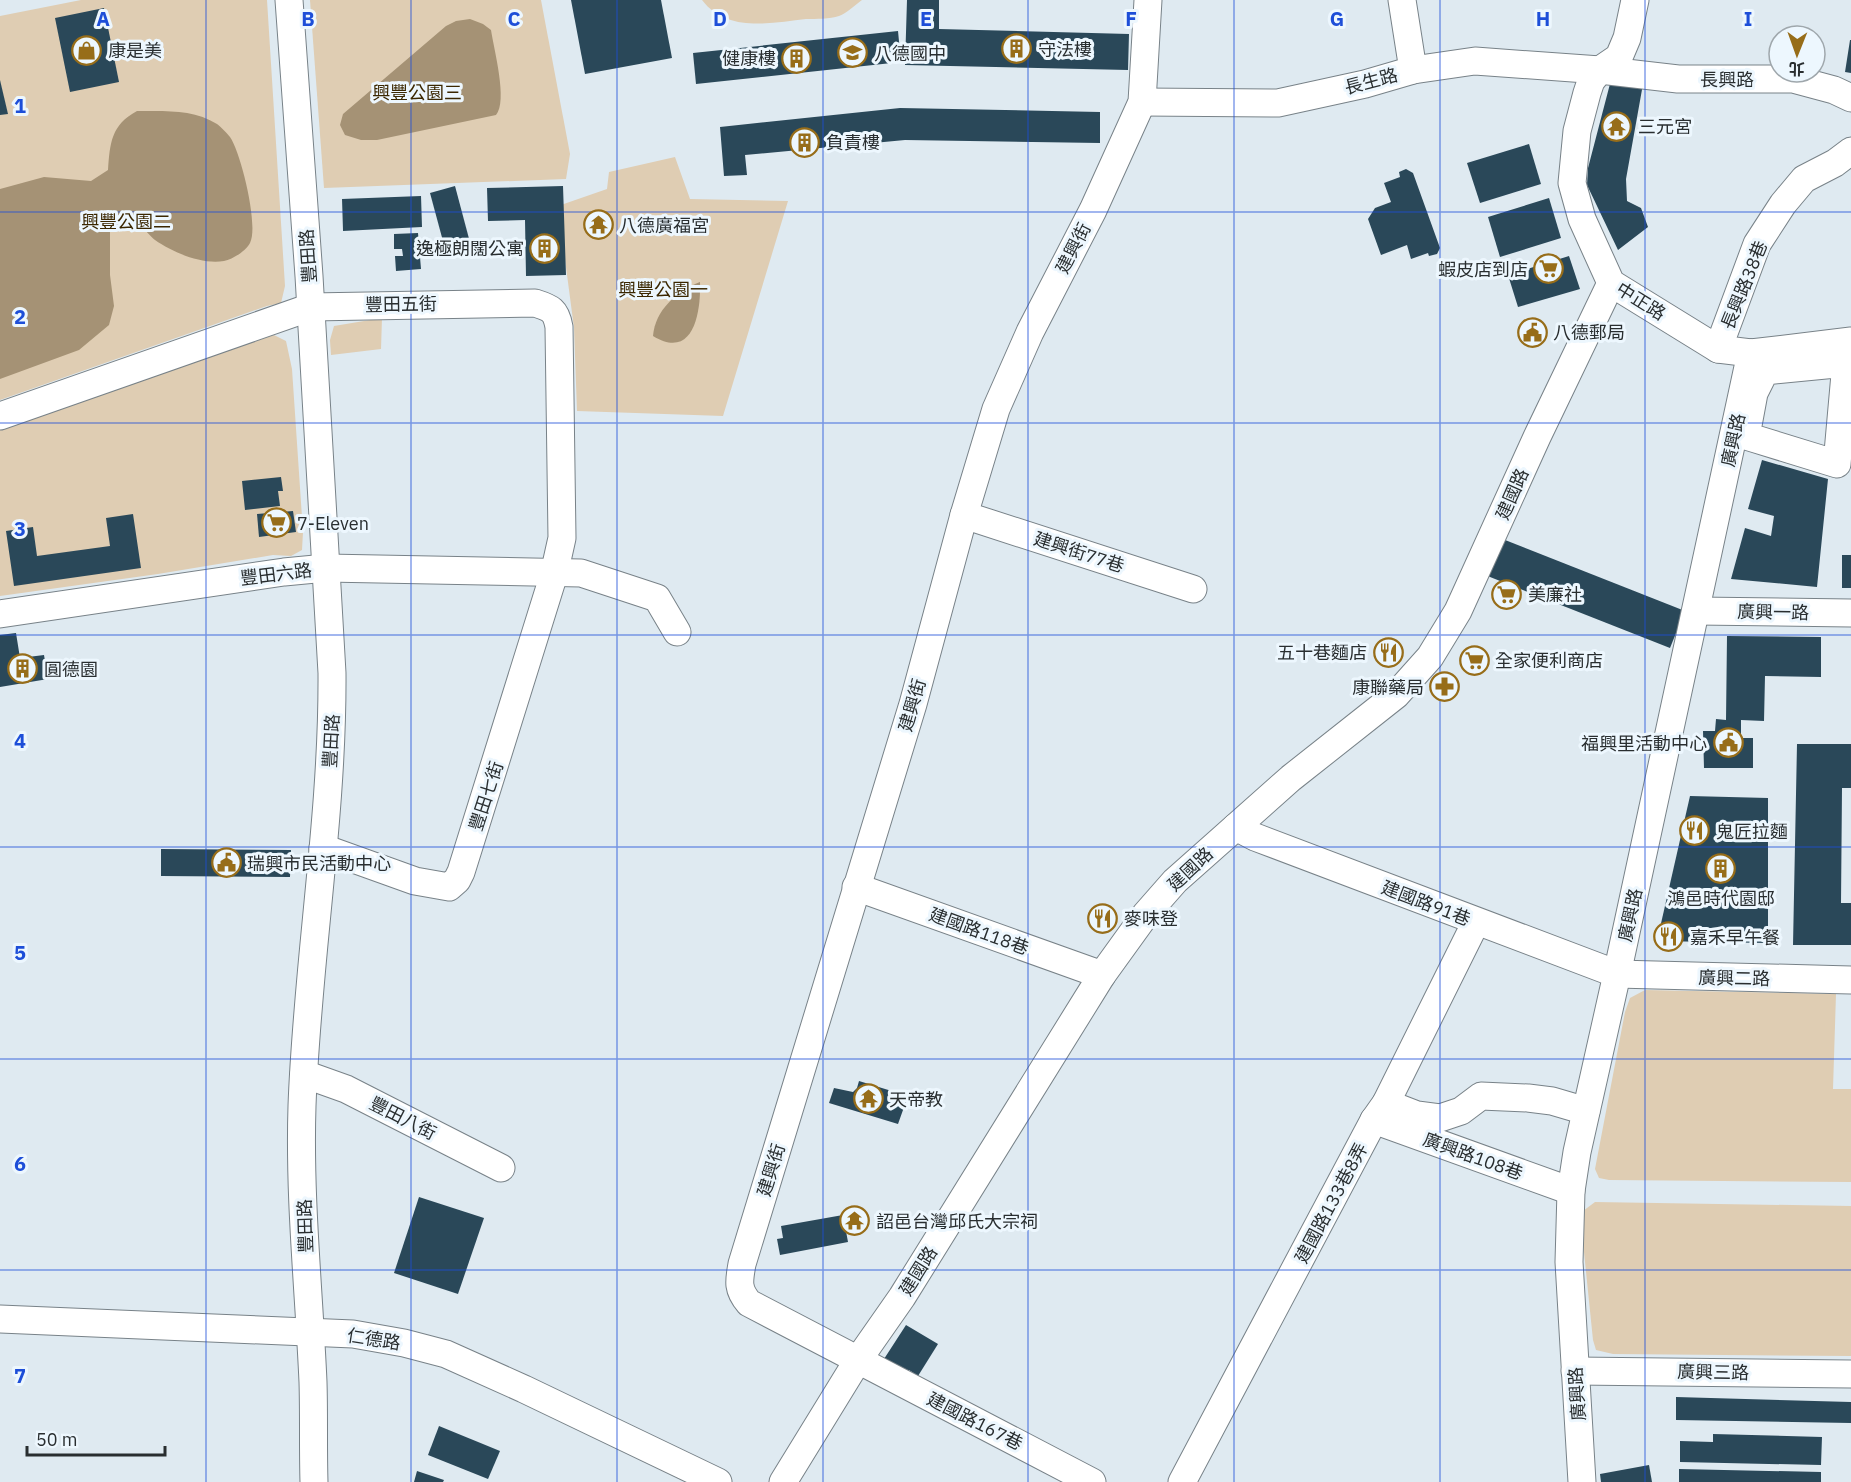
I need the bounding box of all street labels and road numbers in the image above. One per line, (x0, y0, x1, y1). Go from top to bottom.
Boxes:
street label: 長生路 (1342, 63, 1400, 99)
street label: 長興路 (1700, 68, 1754, 91)
street label: 建興街 (1050, 219, 1096, 277)
street label: 豐田路 (295, 228, 321, 284)
street label: 長興路38巷 (1716, 237, 1772, 333)
street label: 中正路 (1612, 277, 1670, 325)
street label: 豐田五街 (365, 292, 437, 316)
street label: 廣興路 (1716, 411, 1750, 469)
street label: 建國路 (1491, 465, 1533, 523)
street label: 建興街77巷 (1031, 527, 1127, 577)
street label: 豐田六路 (239, 558, 313, 590)
street label: 廣興一路 (1737, 600, 1809, 624)
street label: 建興街 (894, 676, 930, 734)
street label: 豐田路 (318, 713, 344, 769)
street label: 豐田七街 (464, 758, 508, 834)
street label: 建國路 (1162, 842, 1218, 896)
street label: 建國路91巷 (1378, 875, 1474, 931)
street label: 廣興路 (1613, 886, 1647, 944)
street label: 建國路118巷 (926, 902, 1032, 960)
street label: 廣興二路 (1698, 966, 1770, 990)
street label: 豐田八街 (366, 1091, 440, 1145)
street label: 廣興路108巷 (1420, 1127, 1526, 1185)
street label: 建國路133巷8弄 (1290, 1139, 1372, 1267)
street label: 建興街 (752, 1141, 790, 1199)
street label: 豐田路 (293, 1199, 317, 1253)
street label: 建國路 (894, 1242, 942, 1300)
street label: 仁德路 (346, 1323, 402, 1355)
street label: 廣興三路 (1677, 1360, 1749, 1384)
street label: 廣興路 (1564, 1366, 1590, 1422)
street label: 建國路167巷 (923, 1387, 1027, 1455)

